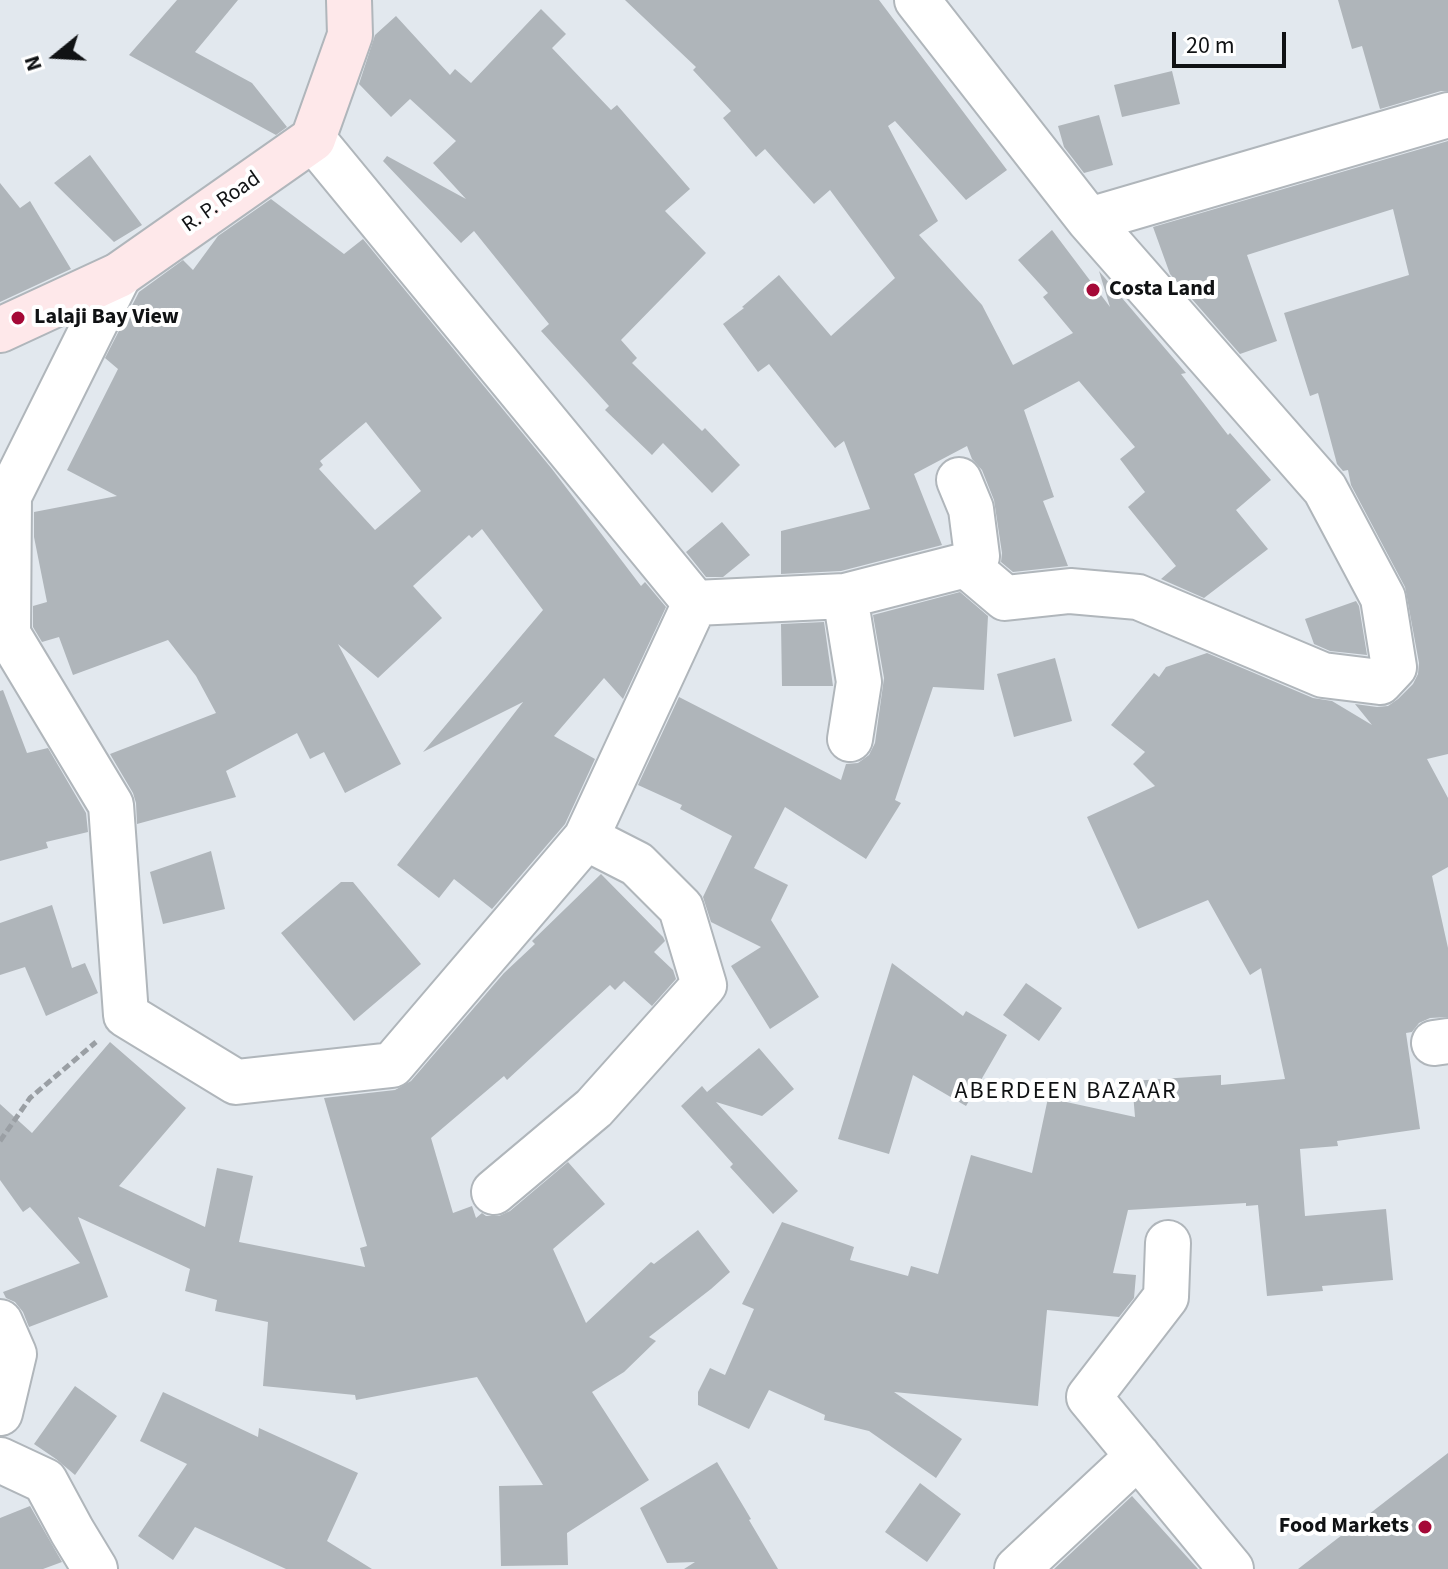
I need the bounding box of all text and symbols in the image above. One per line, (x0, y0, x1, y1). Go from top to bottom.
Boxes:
north arrow (16, 16, 96, 96)
scale bar (1176, 16, 1290, 66)
text: 20 m (1186, 28, 1235, 63)
text: N (16, 52, 51, 75)
street label: R. P. Road (178, 167, 266, 239)
place label: Costa Land (1109, 277, 1215, 303)
marker: Costa Land (1084, 281, 1102, 299)
place label: Lalaji Bay View (34, 305, 179, 331)
marker: Lalaji Bay View (9, 309, 27, 327)
district label: ABERDEEN BAZAAR (954, 1079, 1178, 1107)
place label: Food Markets (1279, 1514, 1409, 1540)
marker: Food Markets (1416, 1518, 1434, 1536)

